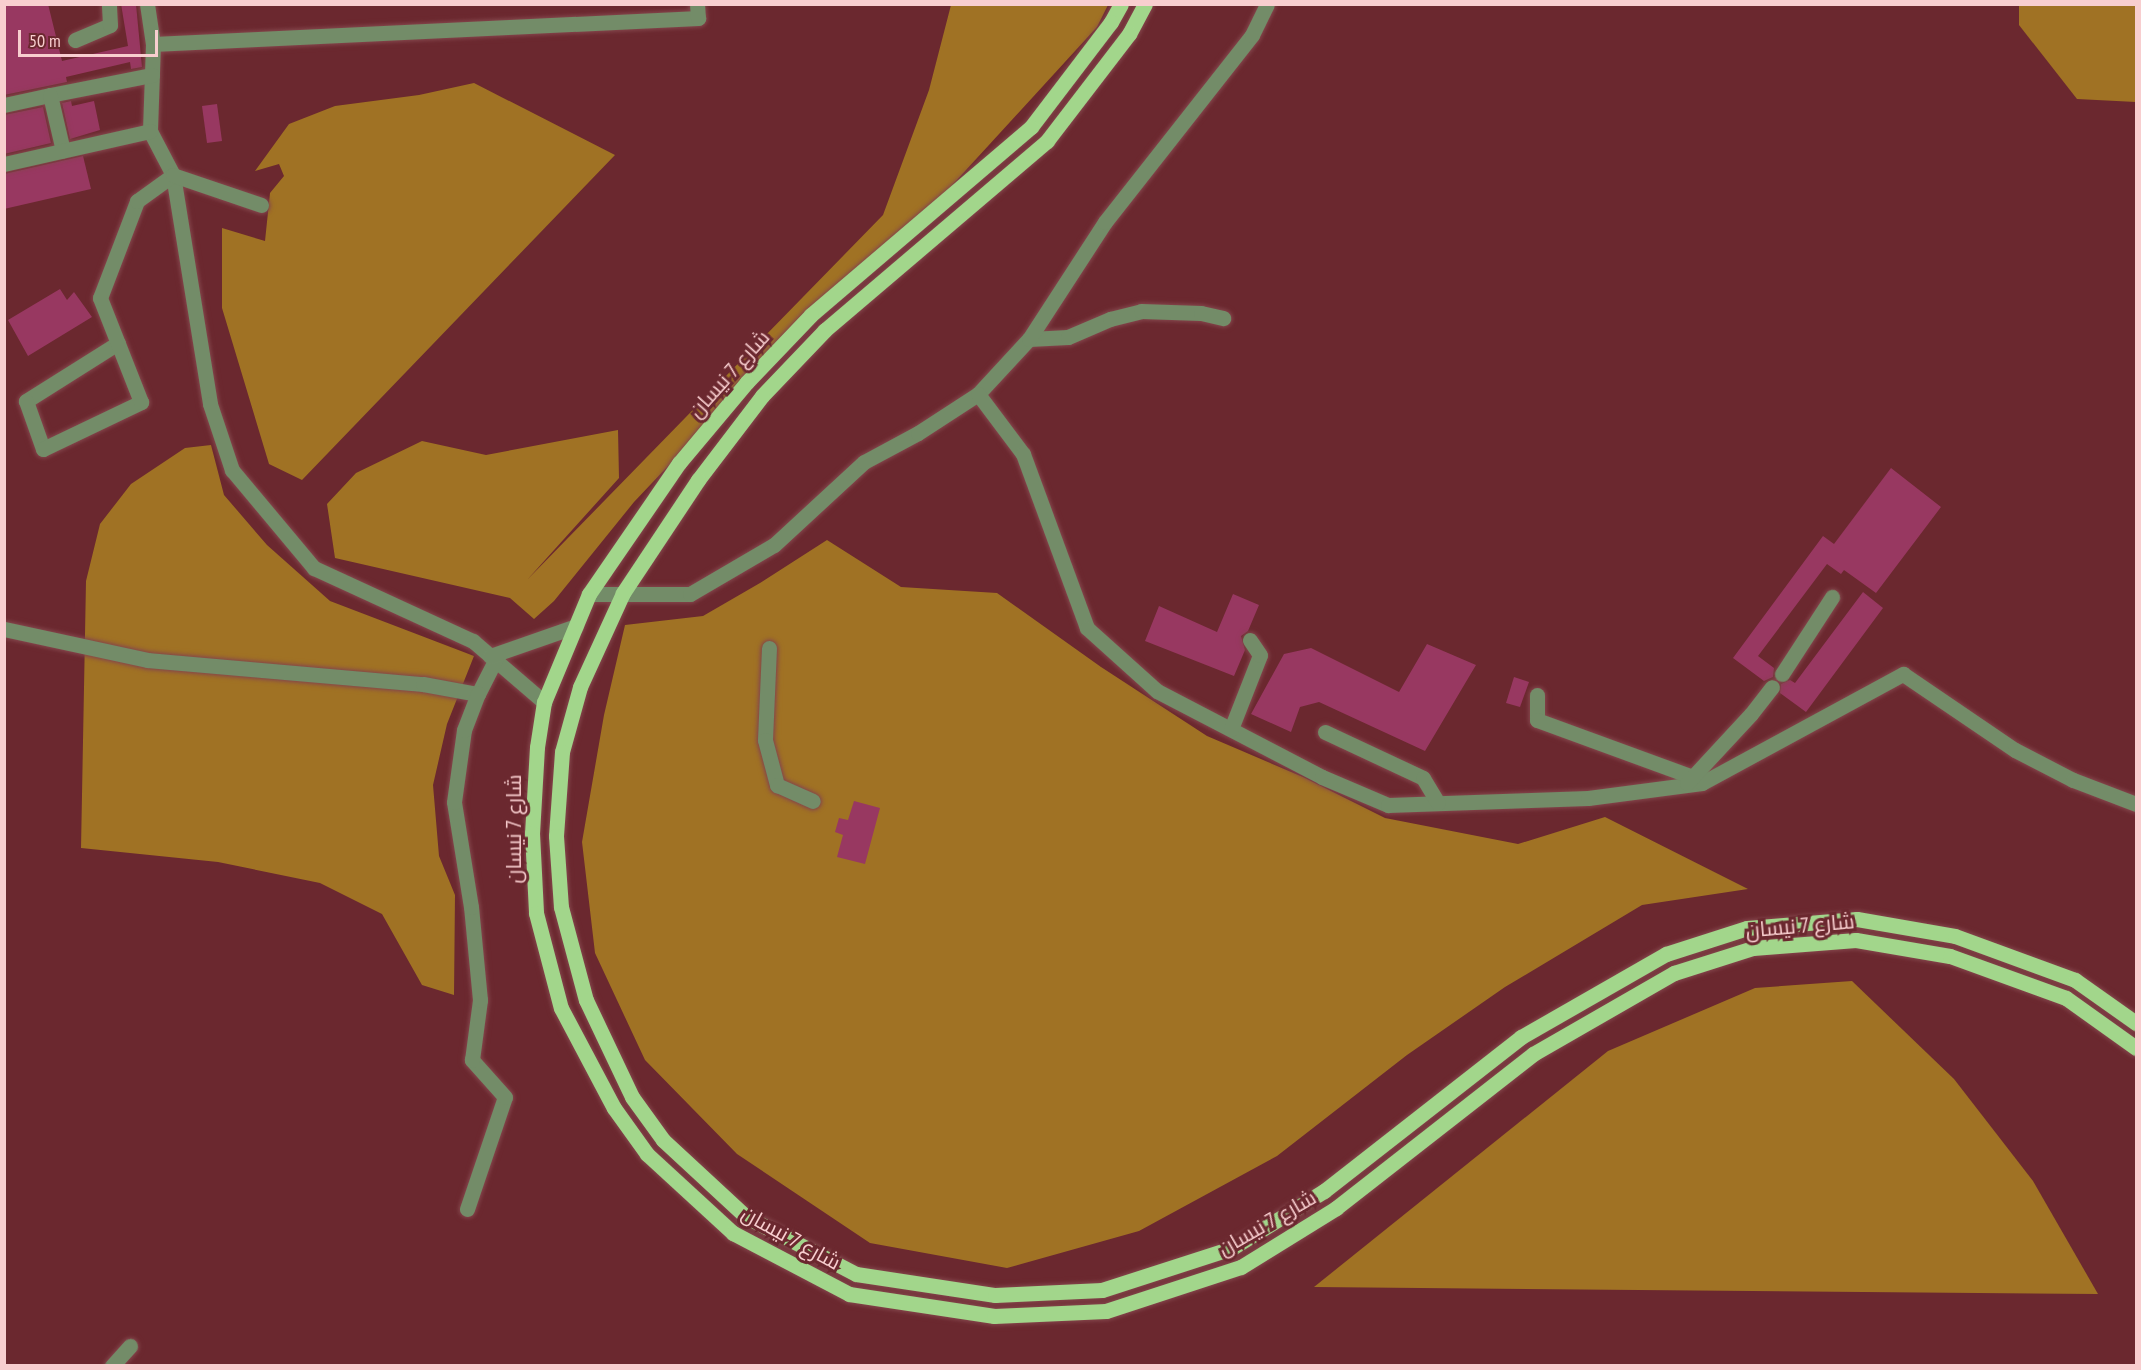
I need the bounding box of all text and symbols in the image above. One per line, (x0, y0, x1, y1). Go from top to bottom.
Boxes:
scale bar (21, 18, 160, 56)
text: 50 m (29, 29, 61, 52)
street label: شارع 7 نيسان (683, 325, 775, 423)
street label: شارع 7 نيسان (501, 774, 527, 884)
street label: شارع 7 نيسان (1745, 909, 1855, 943)
street label: شارع 7 نيسان (1213, 1185, 1321, 1261)
street label: شارع 7 نيسان (737, 1201, 845, 1275)

